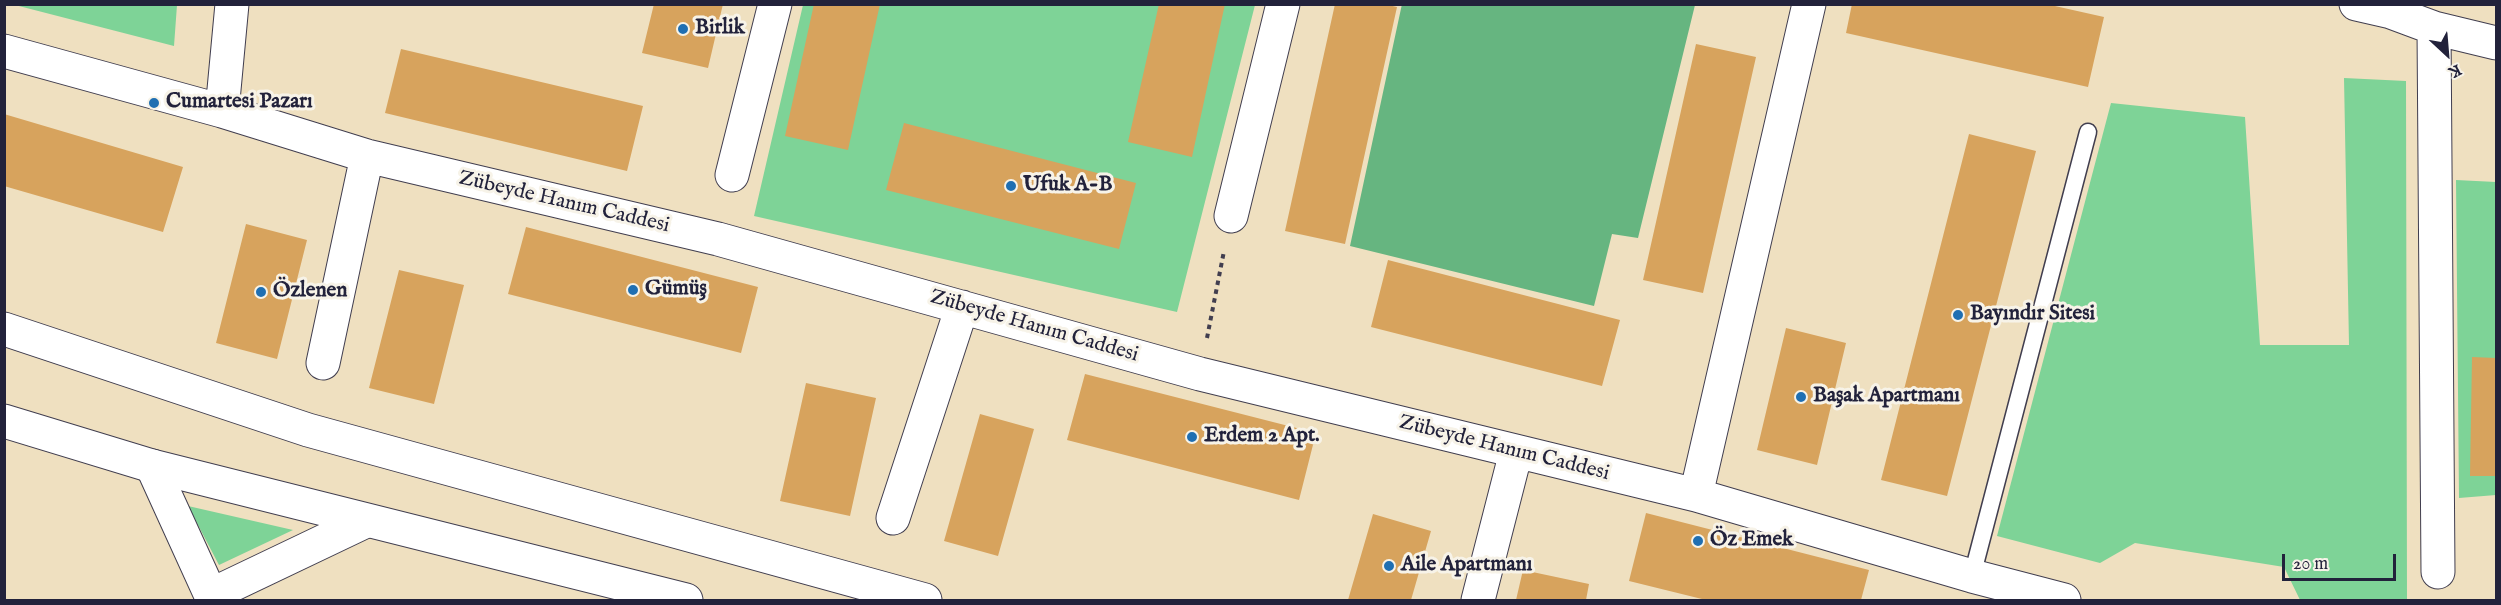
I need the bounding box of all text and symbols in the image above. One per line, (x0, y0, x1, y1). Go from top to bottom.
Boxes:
place label: Birlik (695, 16, 745, 42)
marker: Birlik (676, 22, 690, 36)
north arrow (2417, 24, 2477, 84)
text: K (2445, 59, 2464, 82)
place label: Cumartesi Pazarı (166, 90, 313, 116)
marker: Cumartesi Pazarı (147, 96, 161, 110)
street label: Zübeyde Hanım Caddesi (456, 166, 672, 240)
place label: Ufuk A-B (1023, 173, 1112, 199)
marker: Ufuk A-B (1004, 179, 1018, 193)
place label: Gümüş (645, 277, 707, 303)
place label: Özlenen (273, 279, 347, 305)
marker: Gümüş (626, 283, 640, 297)
marker: Özlenen (254, 285, 268, 299)
street label: Zübeyde Hanım Caddesi (927, 285, 1141, 369)
place label: Bayındır Sitesi (1970, 302, 2095, 328)
marker: Bayındır Sitesi (1951, 308, 1965, 322)
place label: Başak Apartmanı (1813, 384, 1960, 410)
marker: Başak Apartmanı (1794, 390, 1808, 404)
street label: Zübeyde Hanım Caddesi (1396, 411, 1612, 487)
place label: Erdem 2 Apt. (1204, 424, 1320, 450)
marker: Erdem 2 Apt. (1185, 430, 1199, 444)
place label: Öz Emek (1710, 528, 1793, 554)
marker: Öz Emek (1691, 534, 1705, 548)
scale bar (2285, 542, 2399, 580)
place label: Aile Apartmanı (1401, 553, 1532, 579)
text: 20 m (2293, 553, 2328, 576)
marker: Aile Apartmanı (1382, 559, 1396, 573)

